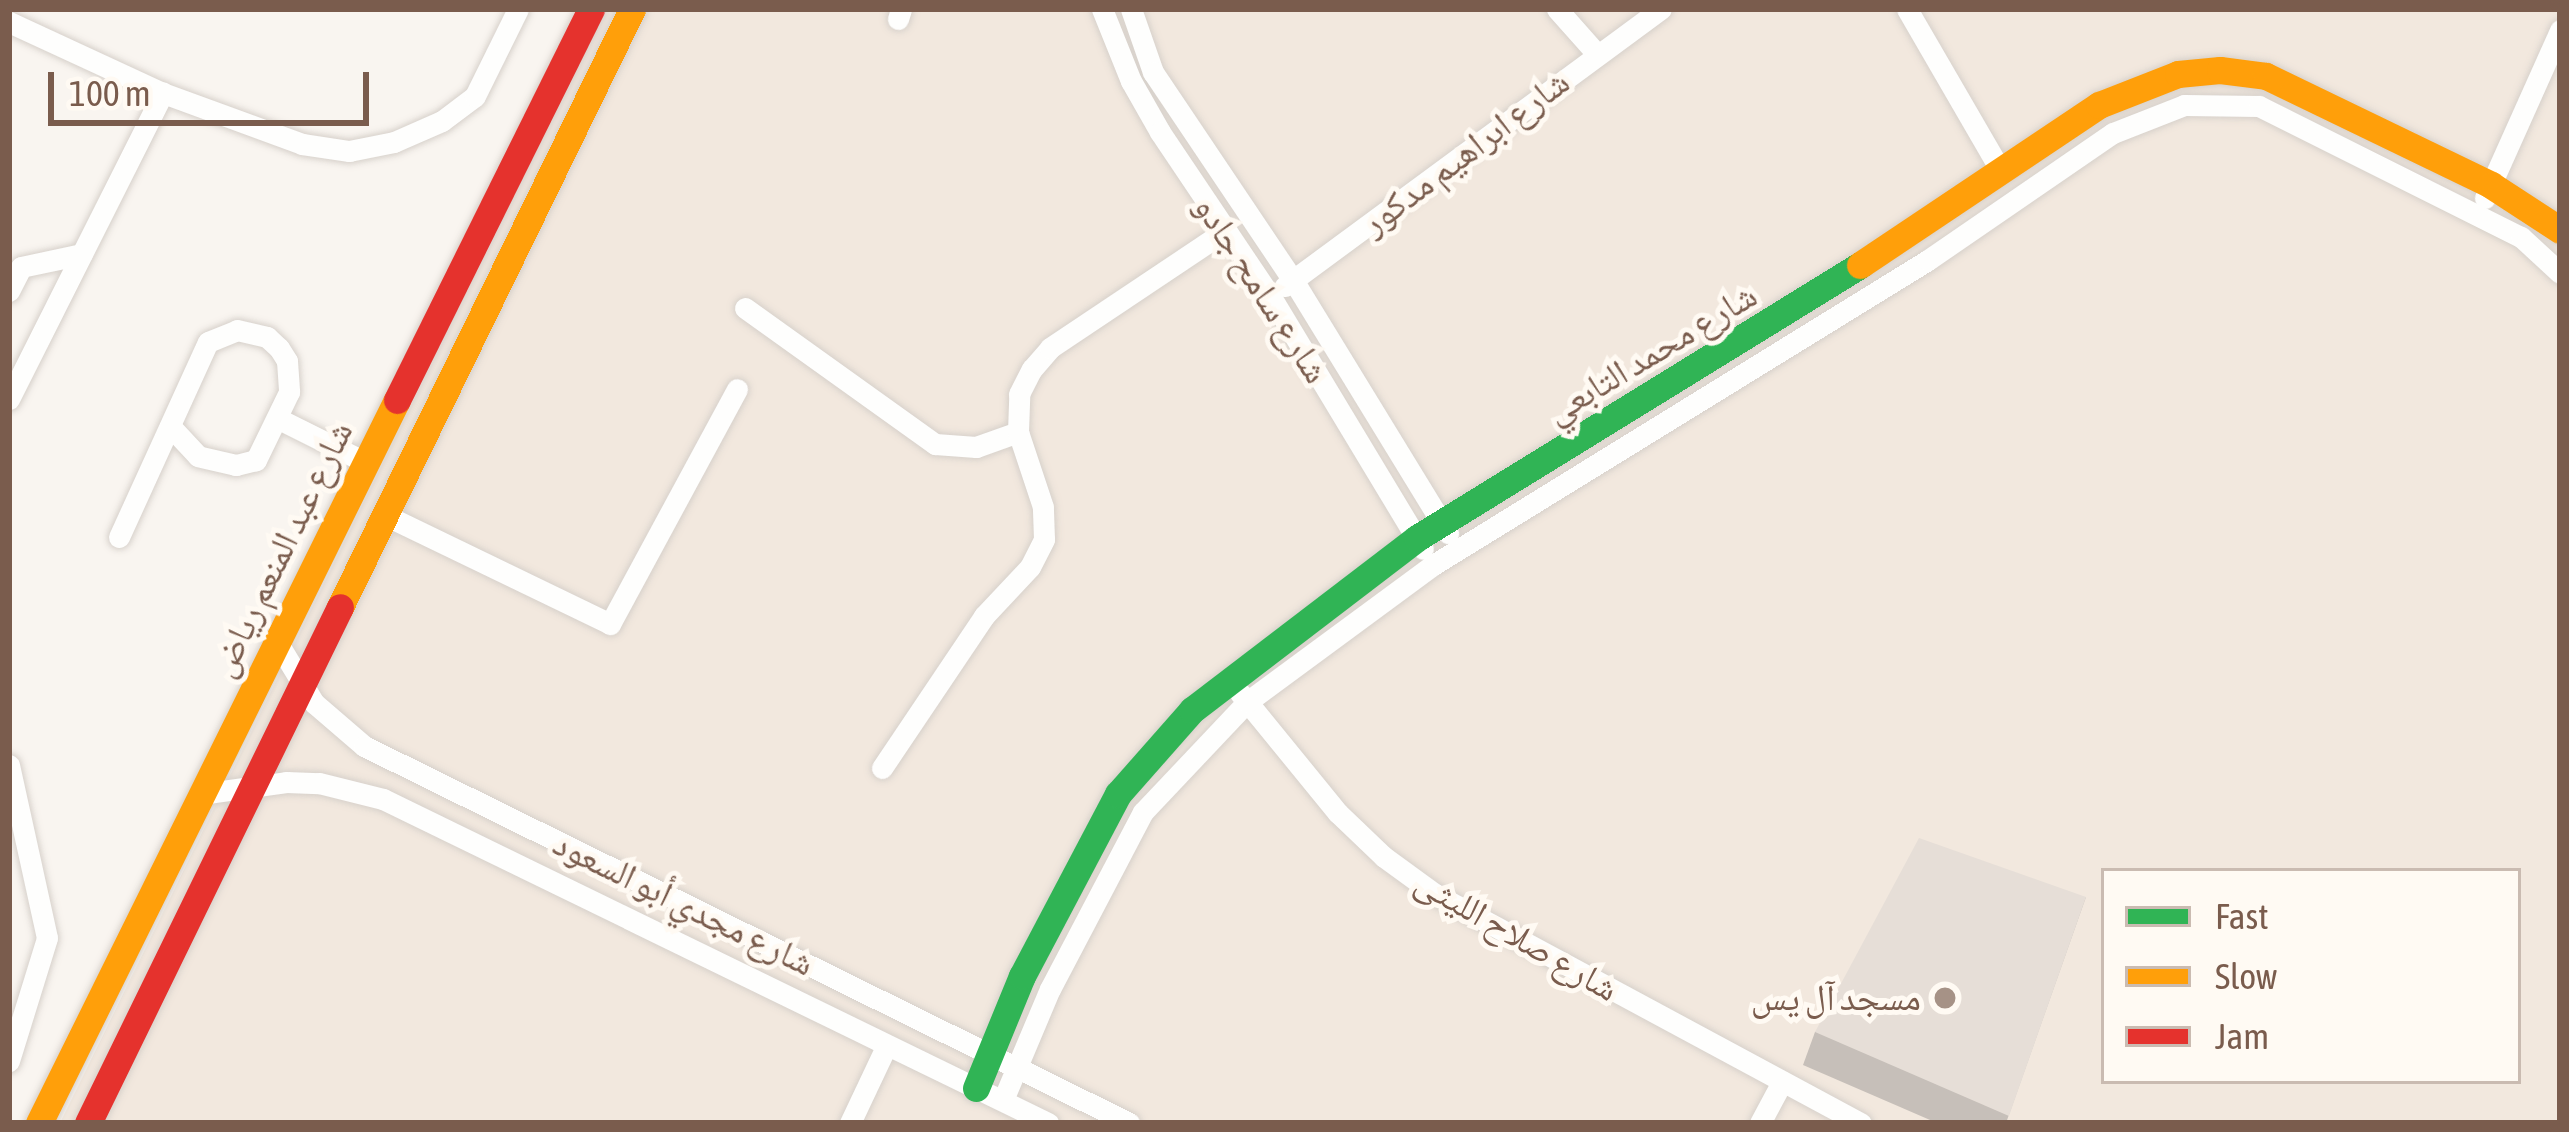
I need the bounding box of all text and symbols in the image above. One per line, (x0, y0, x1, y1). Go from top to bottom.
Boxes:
scale bar (54, 48, 375, 122)
street label: شارع ابراهيم مدكور (1352, 60, 1578, 244)
text: 100 m (69, 72, 151, 114)
street label: شارع سامح جادو (1185, 187, 1339, 391)
street label: شارع محمد التابعي (1538, 273, 1764, 433)
street label: شارع عبد المنعم رياض (200, 414, 362, 684)
street label: شارع مجدي أبو السعود (546, 821, 822, 985)
street label: شارع صلاح الليثى (1408, 860, 1626, 1010)
legend (2101, 868, 2521, 1084)
text: Fast (2215, 895, 2269, 937)
text: Slow (2215, 955, 2277, 997)
place label: مسجد آل يس (1751, 976, 1921, 1020)
marker: مسجد آل يس (1932, 985, 1958, 1011)
text: Jam (2215, 1015, 2269, 1057)

